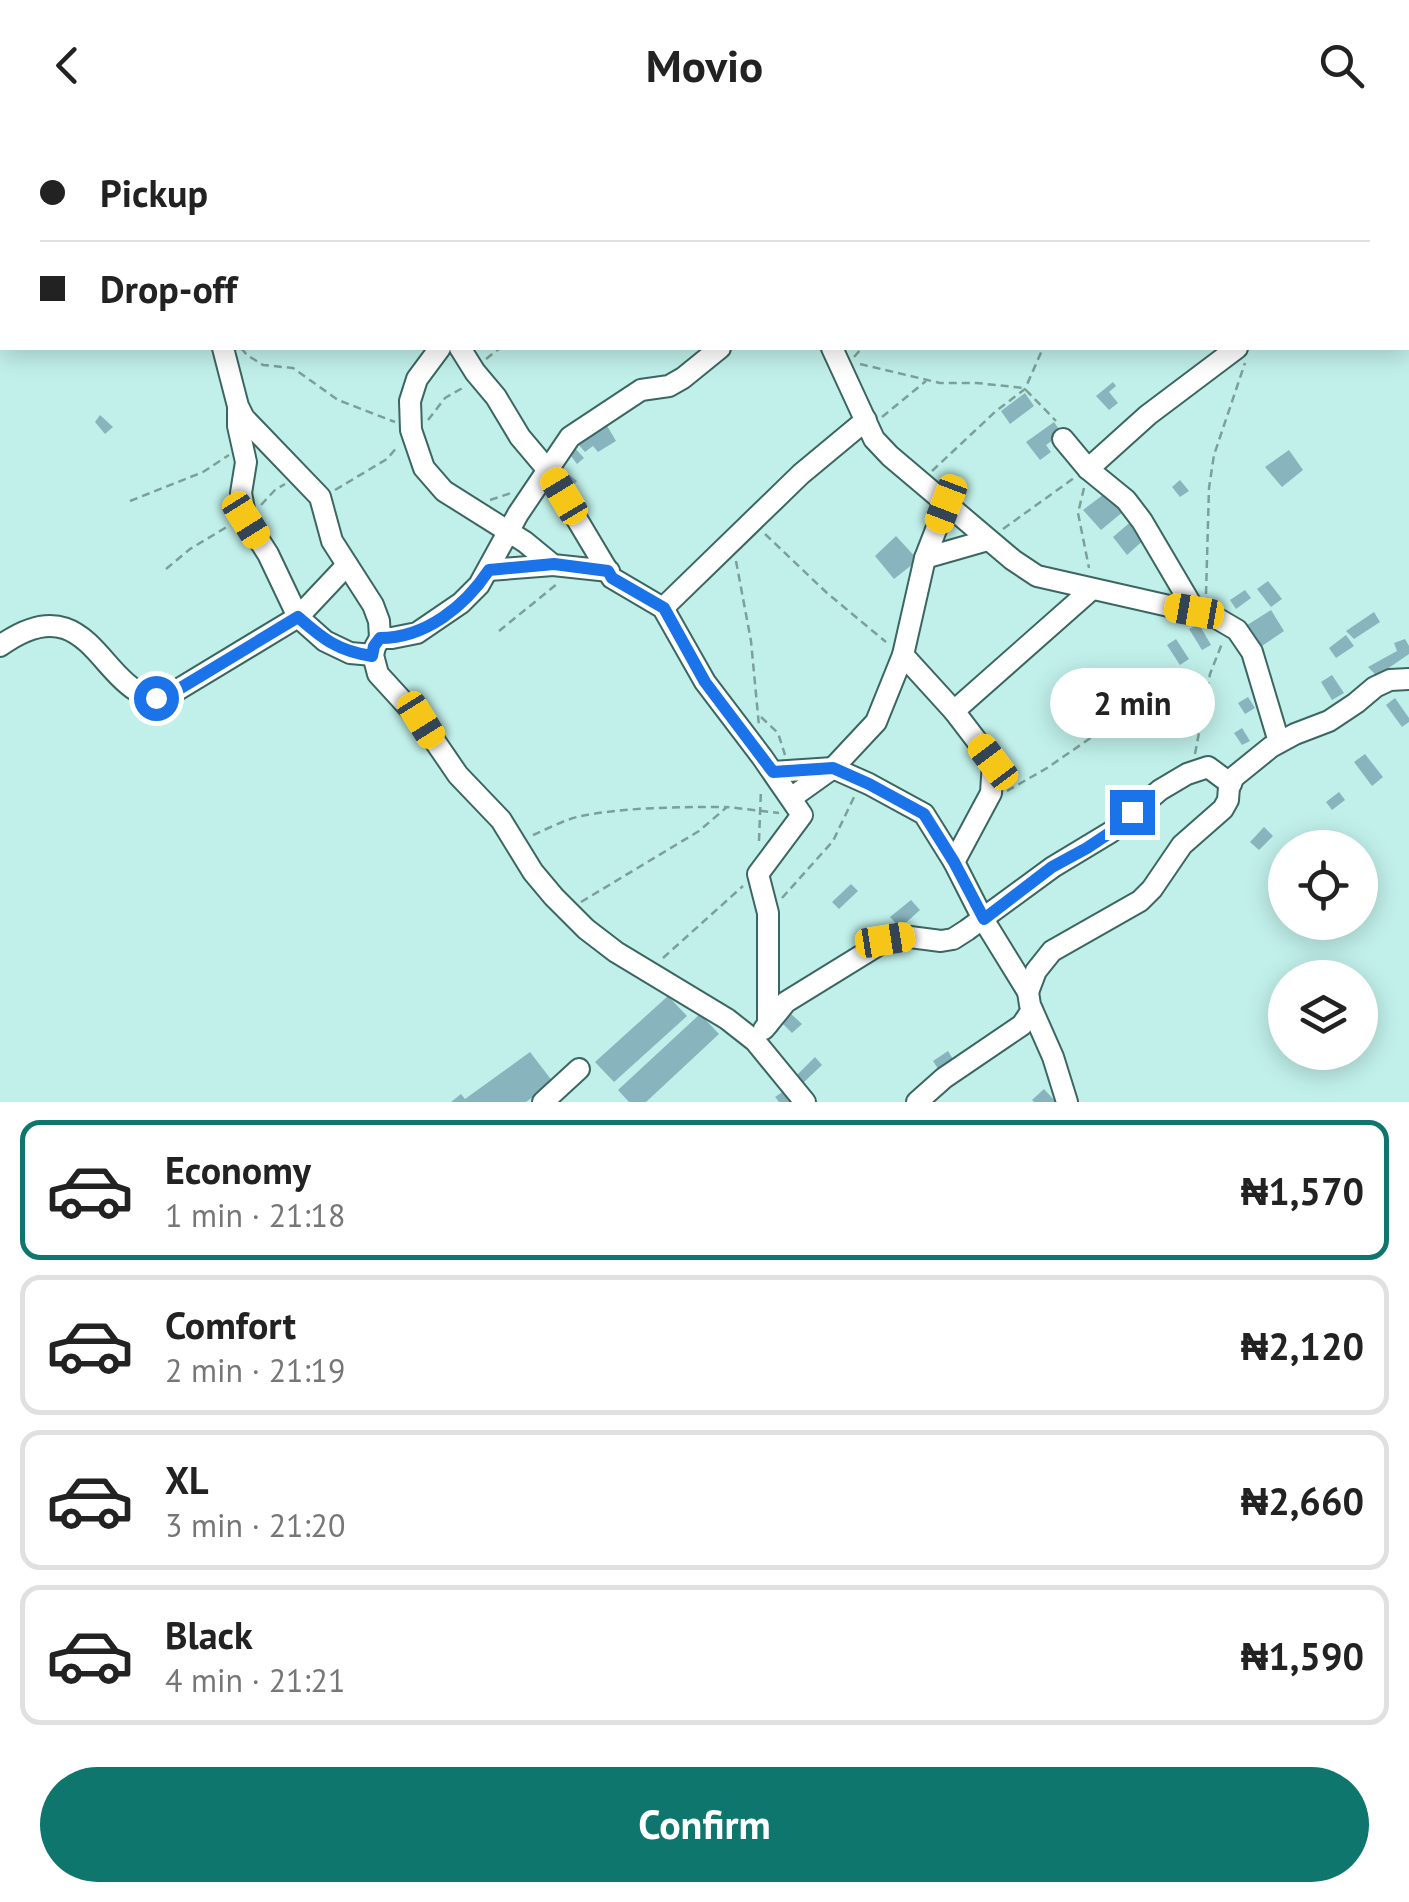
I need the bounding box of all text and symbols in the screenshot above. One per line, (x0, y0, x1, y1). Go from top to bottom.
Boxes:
text: Movio (646, 36, 763, 94)
icon: back (40, 38, 95, 93)
icon: search (1314, 38, 1369, 93)
text: Pickup (100, 168, 208, 217)
text: Drop-off (100, 264, 237, 313)
car (536, 463, 592, 529)
car (921, 471, 971, 537)
car (217, 487, 275, 553)
car (1162, 591, 1226, 631)
callout: 2 min (1050, 667, 1214, 737)
route start (134, 676, 179, 721)
text: 2 min (1093, 682, 1172, 724)
car (392, 687, 450, 753)
car (963, 729, 1023, 795)
route end (1110, 790, 1155, 835)
map controls (1268, 830, 1378, 1070)
button: locate (1268, 830, 1378, 940)
car (853, 920, 917, 960)
button: layers (1268, 960, 1378, 1070)
icon: car (45, 1145, 135, 1235)
text: Economy (165, 1145, 311, 1194)
text: ₦1,570 (1241, 1166, 1364, 1215)
text: 1 min · 21:18 (165, 1194, 345, 1236)
icon: car (45, 1300, 135, 1390)
text: Comfort (165, 1300, 296, 1349)
text: ₦2,120 (1241, 1321, 1364, 1370)
text: 2 min · 21:19 (165, 1349, 345, 1391)
icon: car (45, 1455, 135, 1545)
text: XL (165, 1455, 209, 1504)
text: ₦2,660 (1241, 1476, 1364, 1525)
text: 3 min · 21:20 (165, 1504, 345, 1546)
icon: car (45, 1610, 135, 1700)
text: Black (165, 1610, 253, 1659)
text: ₦1,590 (1241, 1631, 1364, 1680)
text: 4 min · 21:21 (165, 1659, 345, 1701)
button: Confirm (40, 1767, 1369, 1882)

